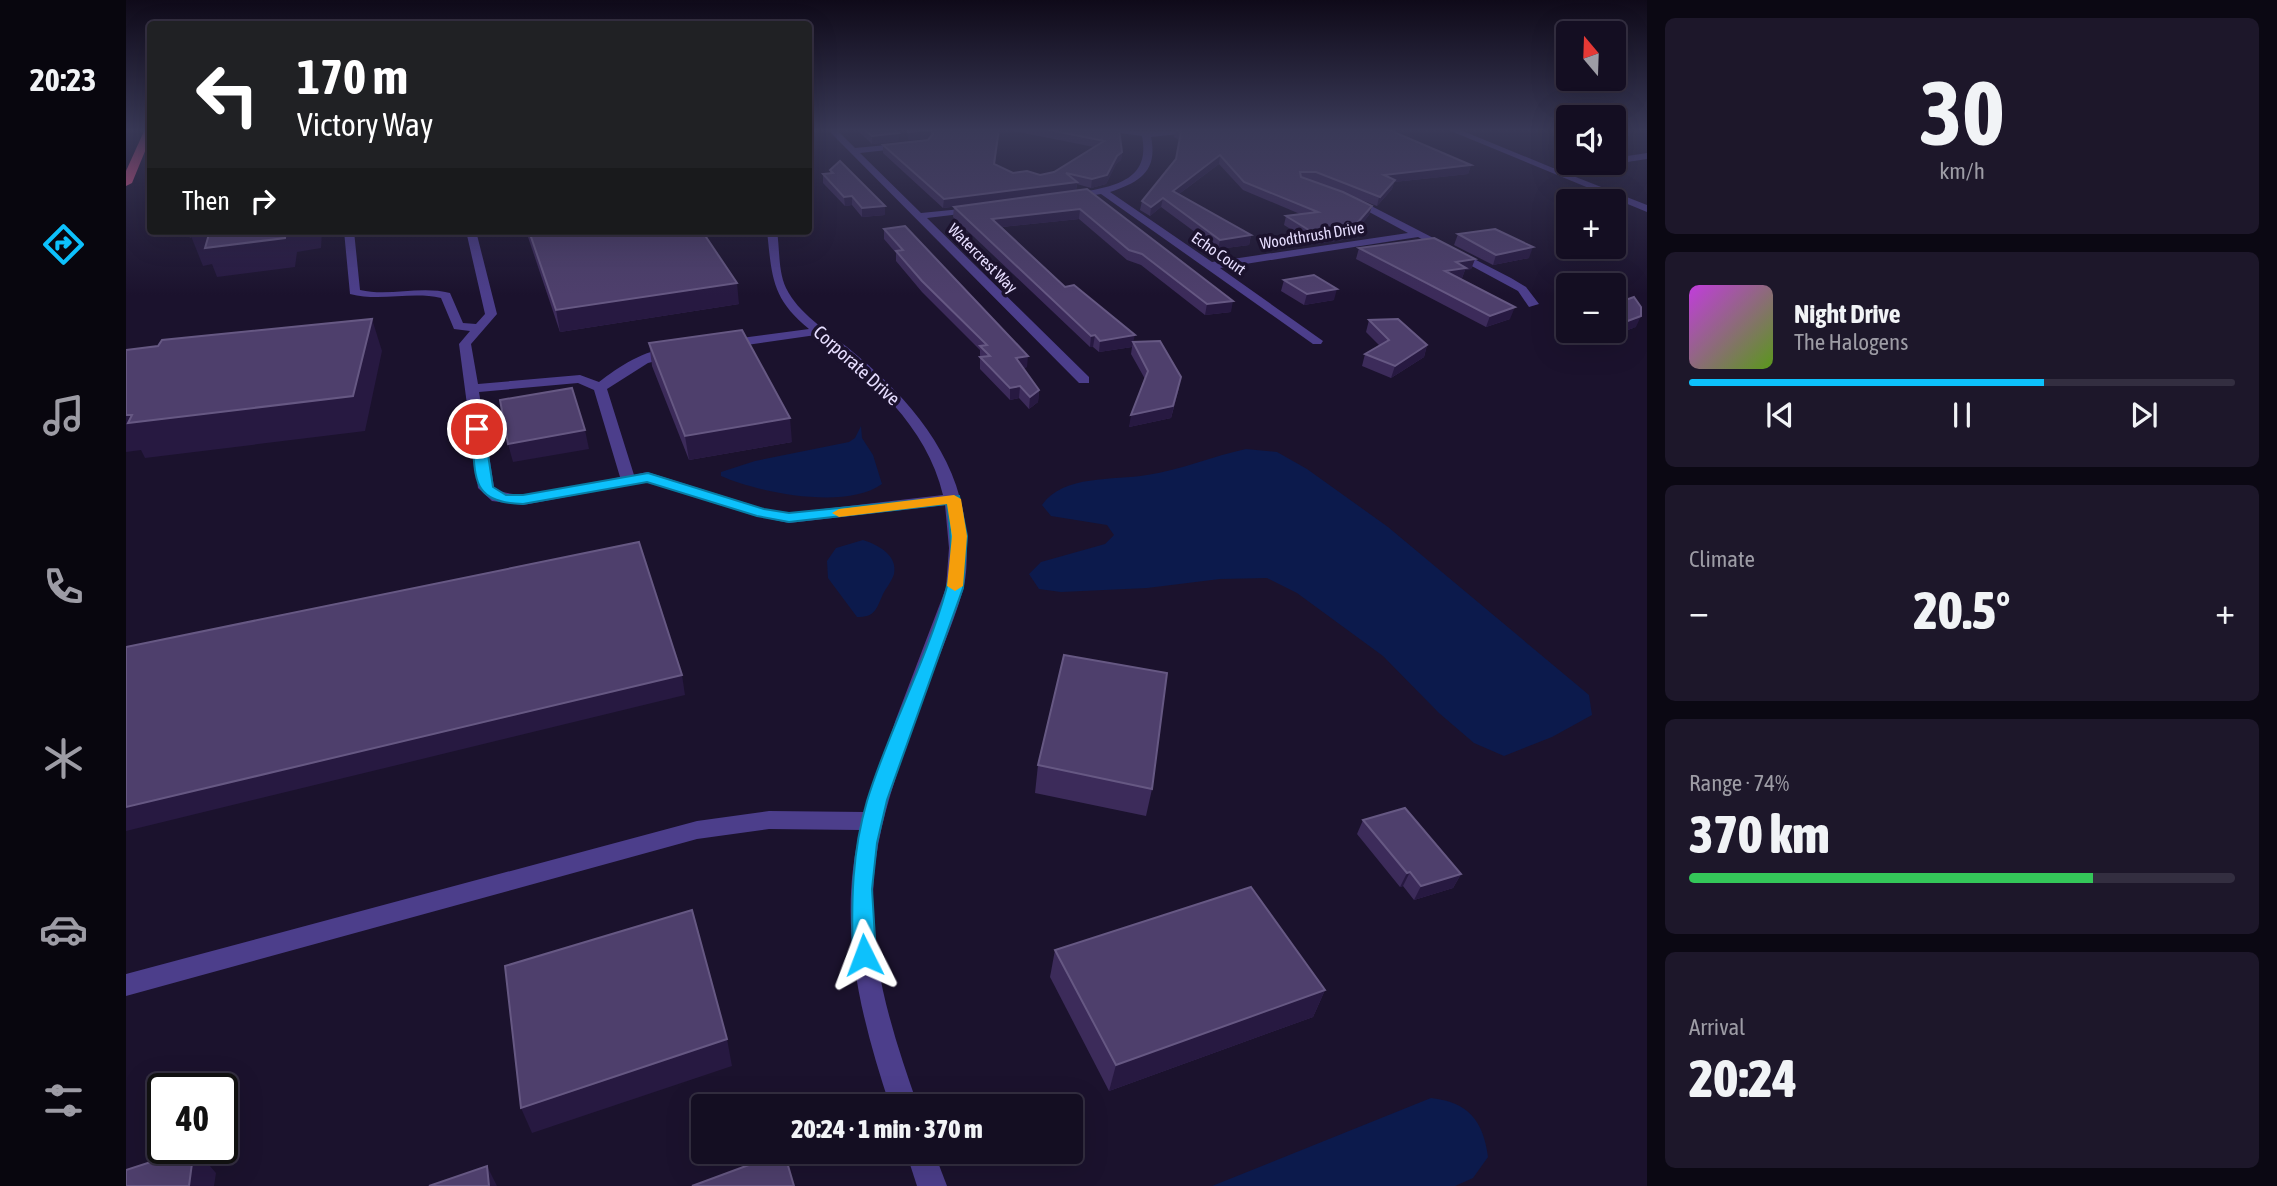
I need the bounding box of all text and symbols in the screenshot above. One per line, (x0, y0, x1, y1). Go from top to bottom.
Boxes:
north arrow (1556, 21, 1626, 91)
map controls (1556, 21, 1626, 343)
text: 170 m (297, 48, 408, 104)
icon: left (182, 49, 273, 140)
text: 30 (1919, 60, 2005, 164)
text: 20:23 (30, 61, 96, 98)
button: sound (1556, 105, 1626, 175)
text: Victory Way (297, 106, 433, 143)
text: km/h (1939, 158, 1985, 184)
icon: right (244, 182, 282, 220)
text: Then (182, 186, 230, 216)
button: + (1556, 189, 1626, 259)
street label: Woodthrush Drive (1259, 218, 1365, 252)
icon: directions (39, 220, 88, 269)
street label: Watercrest Way (944, 220, 1022, 297)
street label: Echo Court (1189, 228, 1250, 278)
button: − (1556, 273, 1626, 343)
text: Night Drive (1794, 299, 1901, 329)
street label: Corporate Drive (809, 321, 905, 409)
text: The Halogens (1794, 329, 1908, 355)
icon: music (39, 391, 88, 440)
icon: previous (1761, 396, 1799, 434)
icon: pause (1943, 396, 1981, 434)
icon: next (2125, 396, 2163, 434)
pin (447, 399, 507, 459)
icon: arrive (458, 410, 496, 448)
text: Climate (1689, 546, 1755, 572)
icon: phone (39, 562, 88, 611)
text: 20.5° (1914, 580, 2010, 640)
text: − (1689, 589, 1709, 632)
text: + (2215, 589, 2235, 632)
icon: climate (39, 734, 88, 783)
text: Range · 74% (1689, 770, 1789, 796)
text: 370 km (1689, 804, 1830, 864)
icon: car (39, 905, 88, 954)
position arrow (827, 918, 901, 992)
text: Arrival (1689, 1014, 1745, 1040)
text: 20:24 (1689, 1048, 1797, 1108)
speed limit sign: 40 (147, 1073, 238, 1164)
icon: filters (39, 1076, 88, 1125)
text: 20:24 · 1 min · 370 m (791, 1114, 983, 1144)

